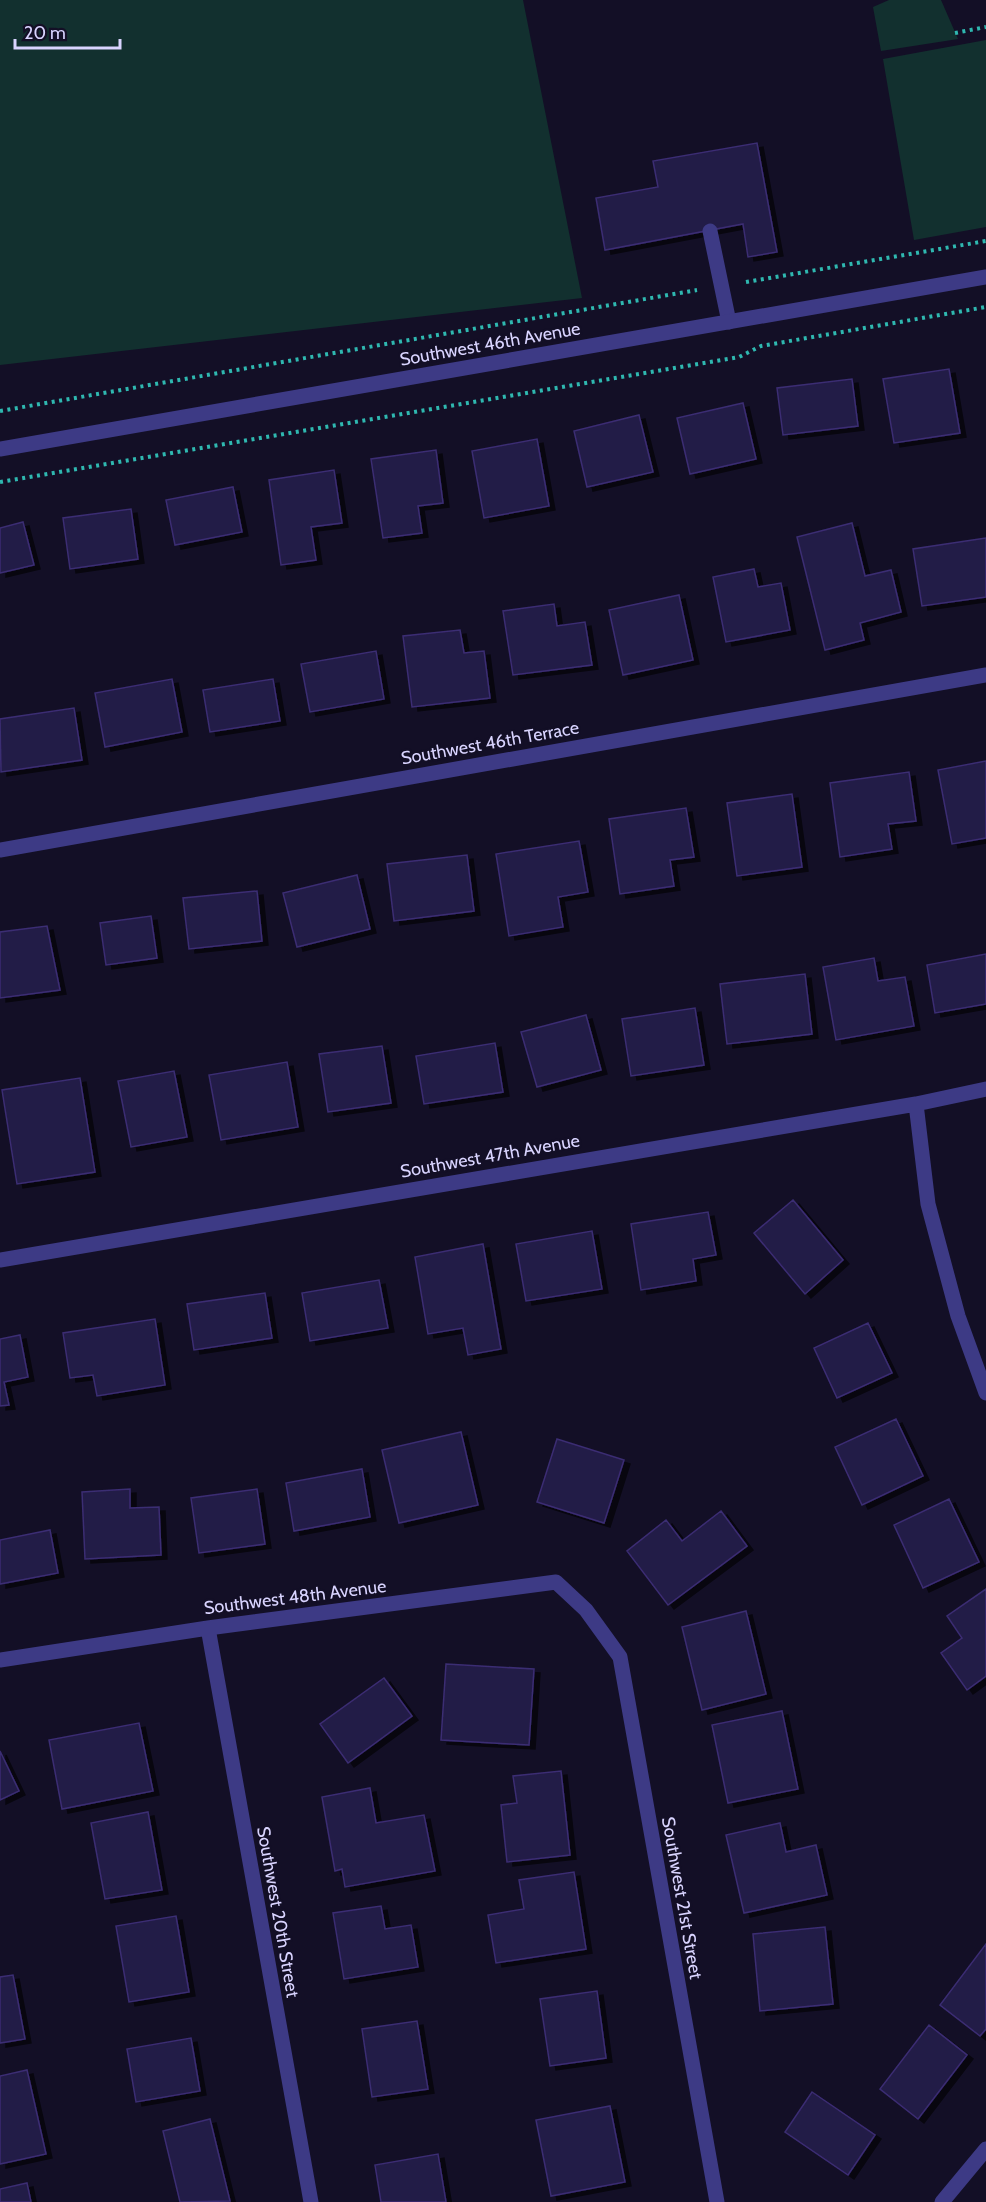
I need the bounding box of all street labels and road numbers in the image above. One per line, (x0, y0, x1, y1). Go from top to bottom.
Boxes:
street label: Southwest 46th Avenue (398, 317, 582, 371)
street label: Southwest 46th Terrace (399, 717, 581, 769)
street label: Southwest 47th Avenue (399, 1129, 581, 1183)
street label: Southwest 48th Avenue (203, 1575, 387, 1619)
street label: Southwest 21st Street (657, 1815, 707, 1981)
street label: Southwest 20th Street (252, 1825, 304, 1999)

